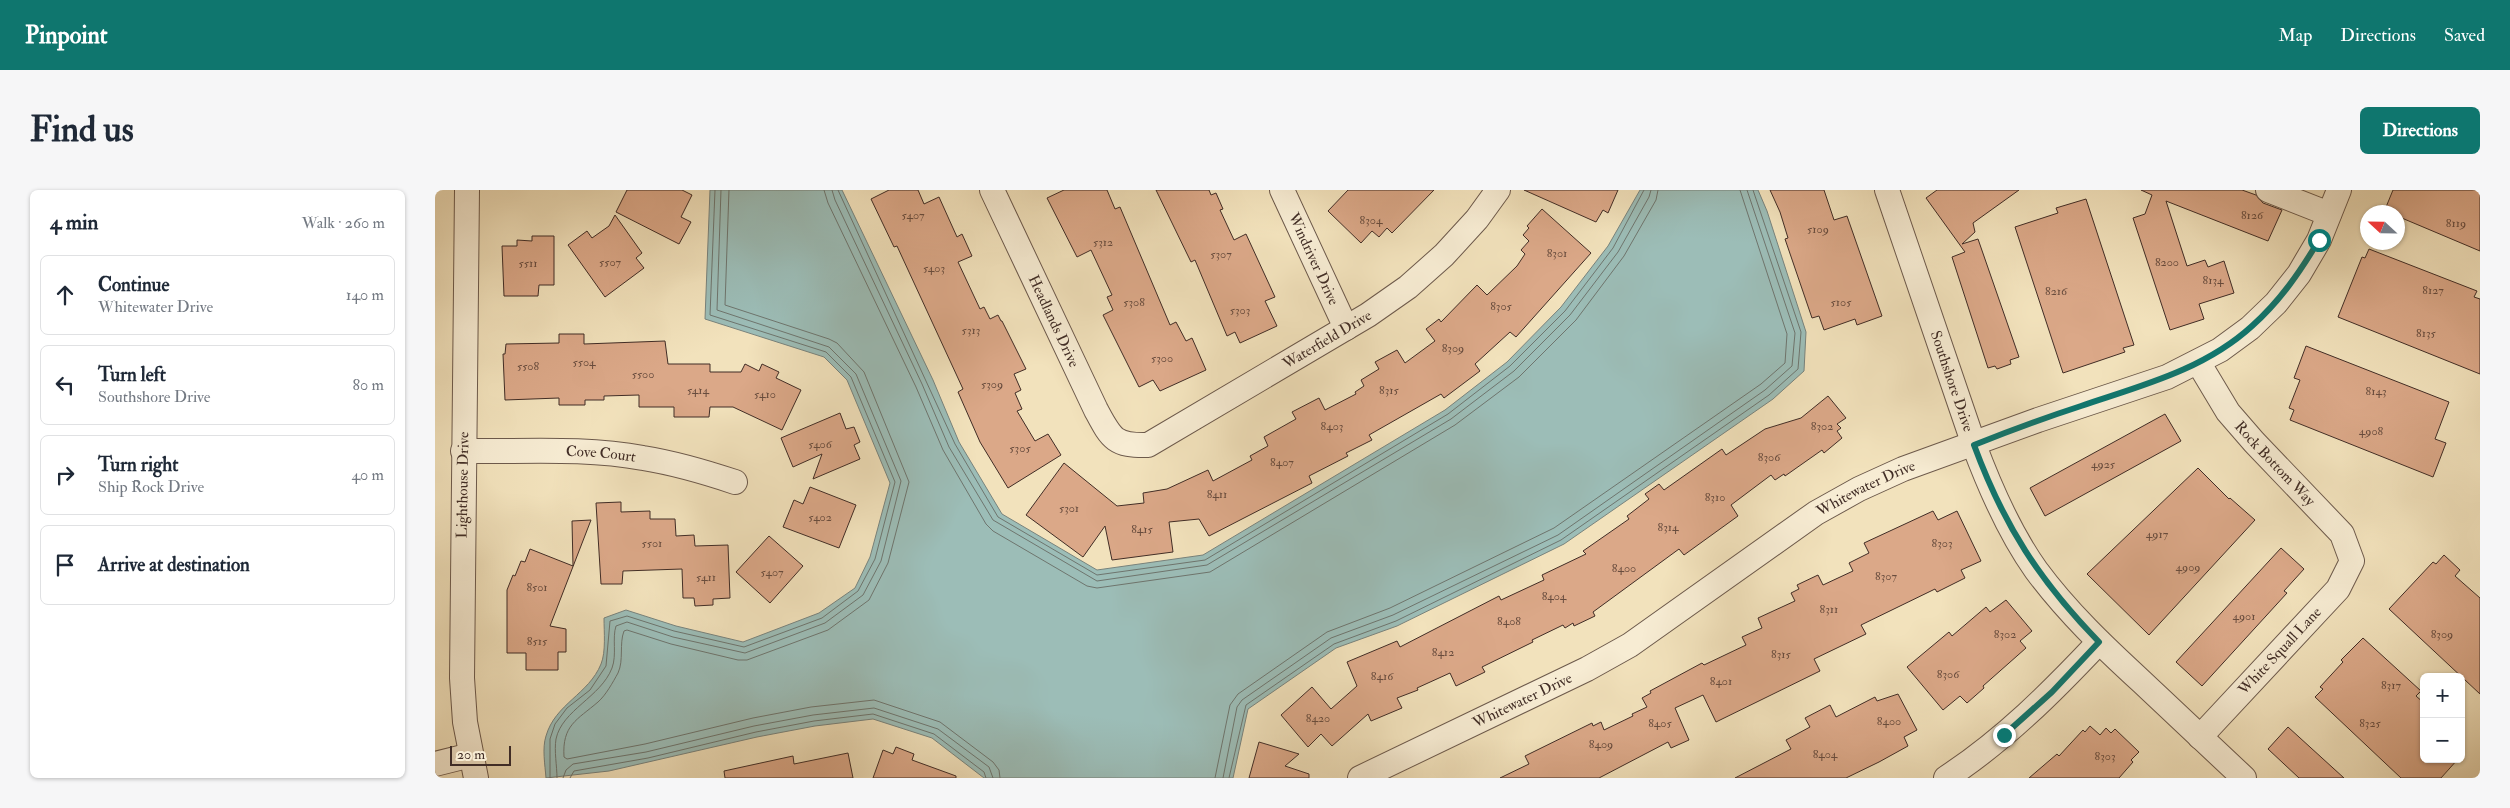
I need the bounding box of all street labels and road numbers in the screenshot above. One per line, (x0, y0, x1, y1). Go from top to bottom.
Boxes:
street label: Windriver Drive (1284, 209, 1344, 308)
street label: Headlands Drive (1024, 272, 1084, 370)
street label: Waterfield Drive (1278, 306, 1375, 373)
street label: Southshore Drive (1926, 328, 1978, 434)
street label: Rock Bottom Way (2231, 417, 2320, 510)
street label: Lighthouse Drive (453, 432, 473, 538)
street label: Cove Court (566, 441, 637, 466)
street label: Whitewater Drive (1812, 456, 1918, 521)
street label: White Squall Lane (2234, 603, 2326, 700)
street label: Whitewater Drive (1469, 668, 1575, 732)

